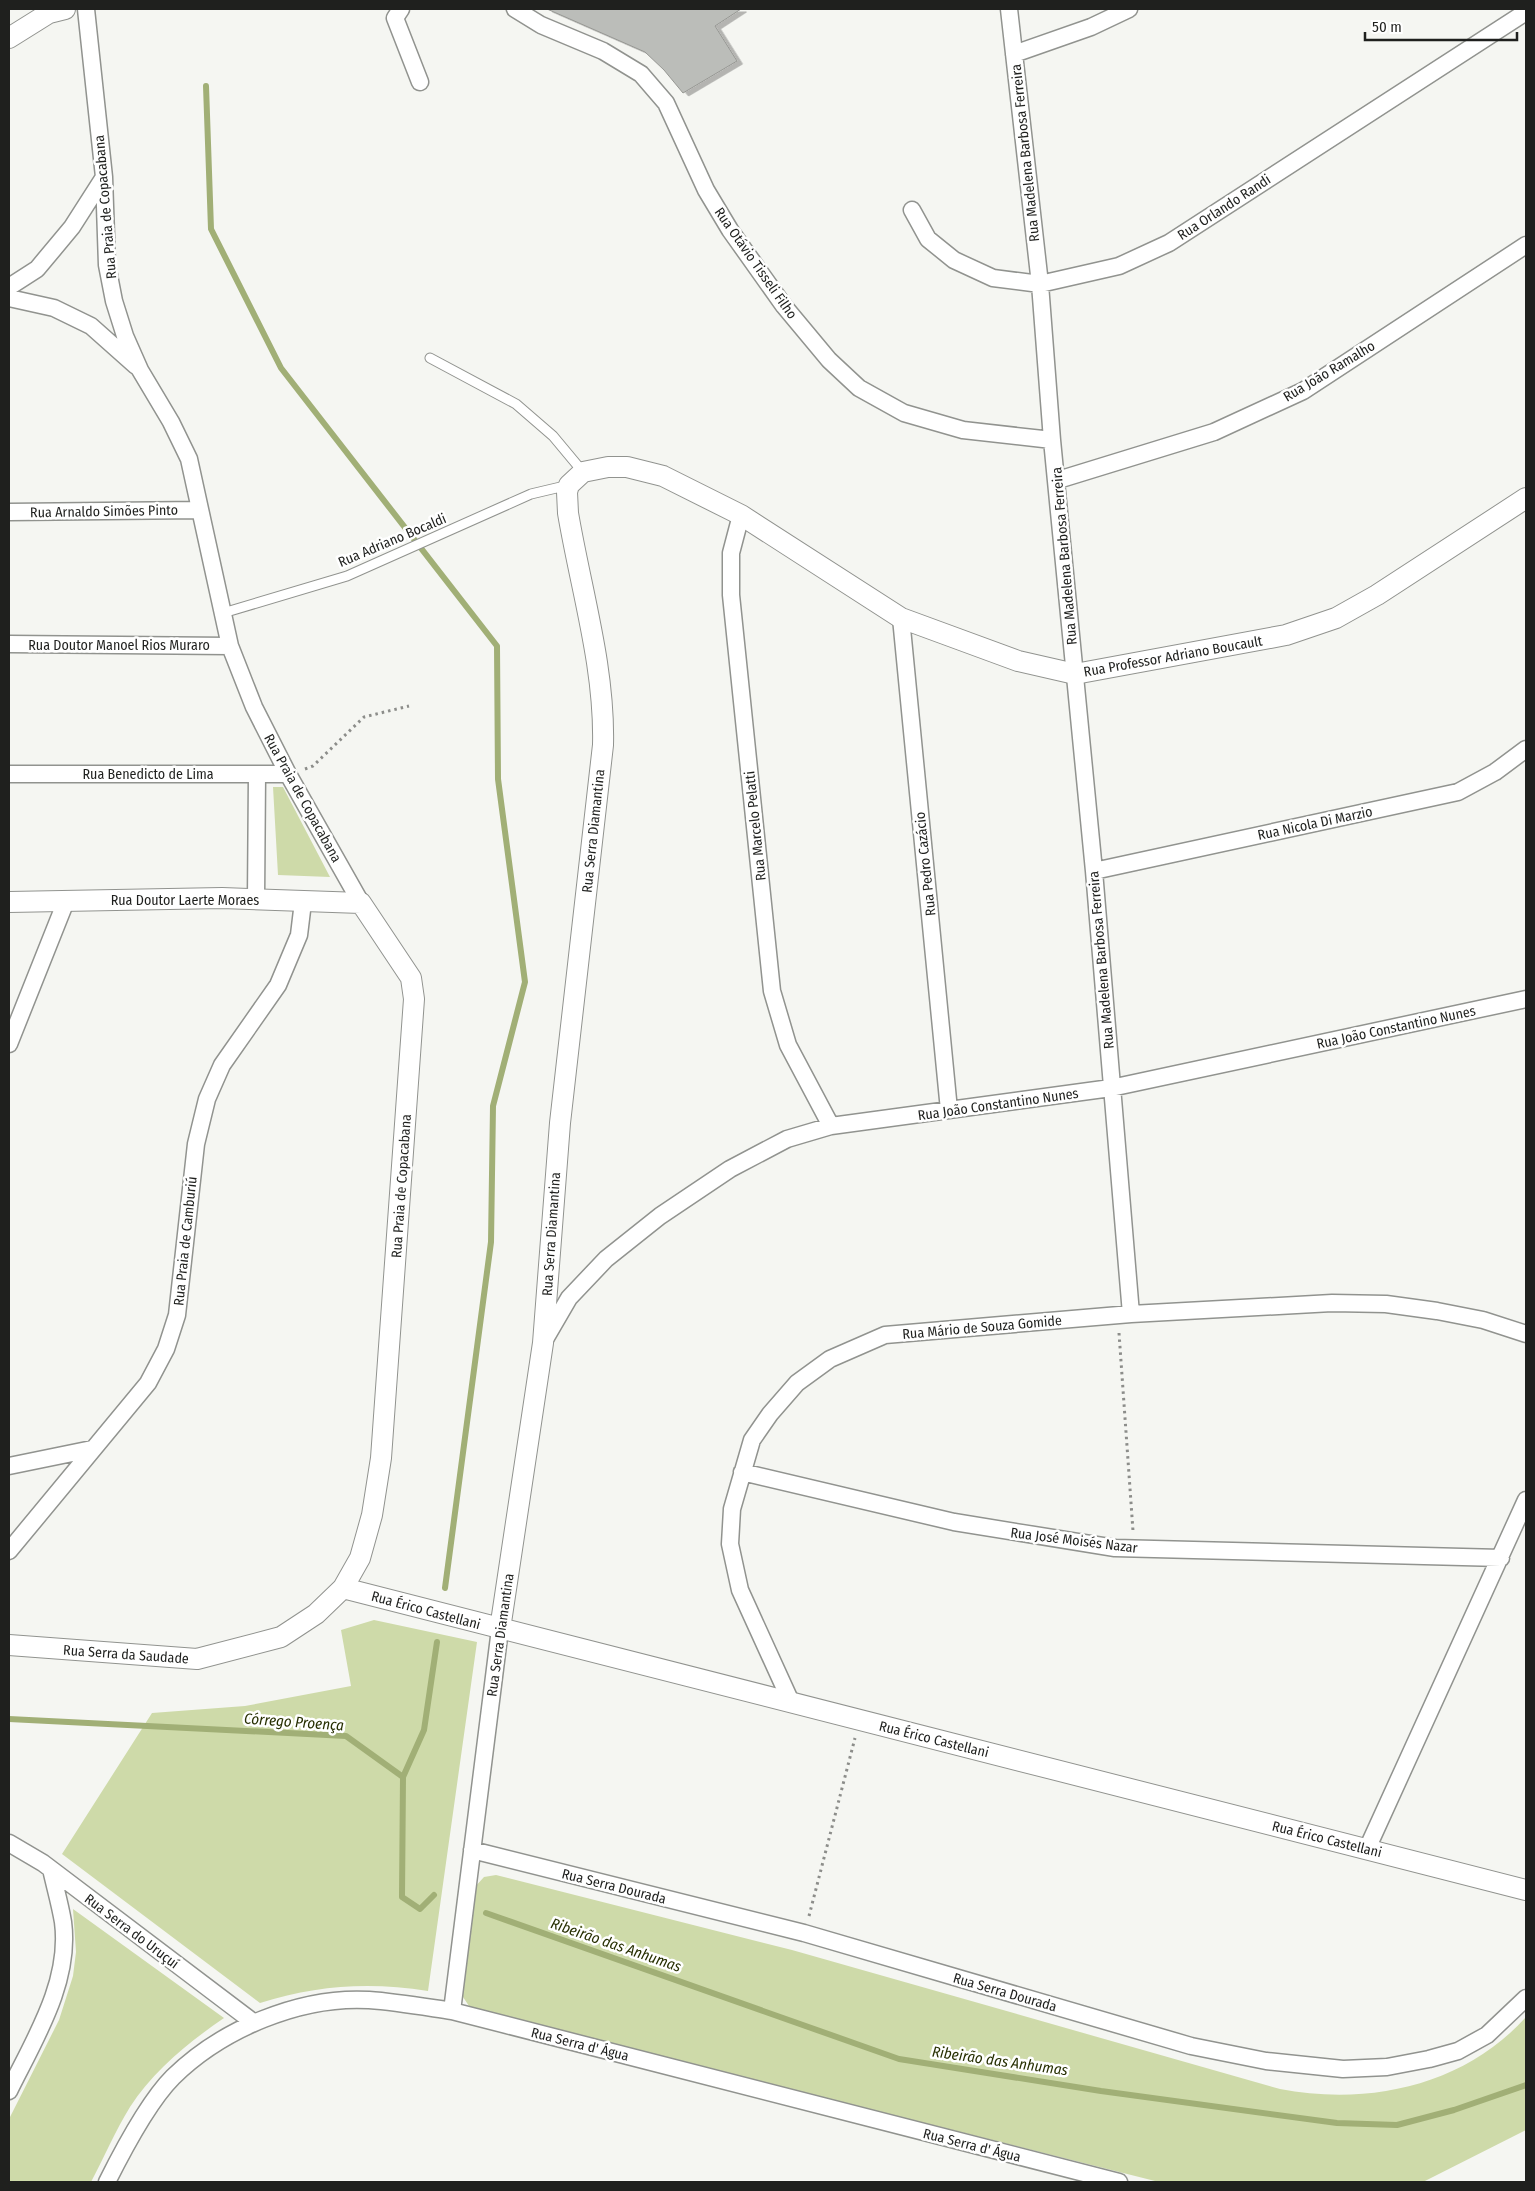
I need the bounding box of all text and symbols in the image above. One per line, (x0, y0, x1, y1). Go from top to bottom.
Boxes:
scale bar (1365, 10, 1518, 42)
text: 50 m (1372, 18, 1402, 36)
street label: Rua Madelena Barbosa Ferreira (1008, 63, 1043, 243)
street label: Rua Praia de Copacabana (91, 134, 120, 280)
street label: Rua Orlando Randi (1175, 171, 1274, 244)
street label: Rua Otávio Tisseli Filho (711, 204, 801, 322)
street label: Rua João Ramalho (1280, 337, 1378, 405)
street label: Rua Madelena Barbosa Ferreira (1048, 466, 1081, 646)
street label: Rua Arnaldo Simões Pinto (30, 502, 178, 521)
street label: Rua Adriano Bocaldi (336, 510, 449, 571)
street label: Rua Professor Adriano Boucault (1082, 632, 1264, 681)
street label: Rua Doutor Manoel Rios Muraro (28, 637, 210, 654)
street label: Rua Praia de Copacabana (260, 731, 345, 866)
street label: Rua Benedicto de Lima (82, 766, 214, 783)
street label: Rua Serra Diamantina (579, 768, 608, 894)
street label: Rua Marcelo Pelatti (741, 770, 770, 882)
street label: Rua Nicola Di Marzio (1256, 803, 1374, 844)
street label: Rua Pedro Cazácio (912, 811, 939, 917)
street label: Rua Madelena Barbosa Ferreira (1085, 870, 1118, 1050)
street label: Rua Doutor Laerte Moraes (111, 892, 259, 909)
street label: Rua João Constantino Nunes (1315, 1002, 1477, 1053)
street label: Rua João Constantino Nunes (917, 1085, 1080, 1124)
street label: Rua Praia de Copacabana (388, 1113, 415, 1259)
street label: Rua Serra Diamantina (539, 1171, 564, 1297)
street label: Rua Praia de Camburiú (170, 1176, 201, 1307)
street label: Rua Mário de Souza Gomide (902, 1312, 1063, 1343)
street label: Rua José Moisés Nazar (1009, 1524, 1139, 1557)
street label: Rua Serra Diamantina (483, 1572, 518, 1698)
street label: Rua Érico Castellani (369, 1587, 483, 1633)
street label: Rua Serra da Saudade (63, 1642, 189, 1667)
water label: Córrego Proença (243, 1710, 345, 1734)
street label: Rua Érico Castellani (877, 1717, 991, 1761)
street label: Rua Érico Castellani (1270, 1817, 1384, 1861)
street label: Rua Serra Dourada (560, 1865, 668, 1908)
street label: Rua Serra do Uruçuí (81, 1890, 183, 1973)
water label: Ribeirão das Anhumas (548, 1914, 684, 1976)
street label: Rua Serra Dourada (951, 1970, 1059, 2015)
street label: Rua Serra d' Água (529, 2023, 631, 2065)
water label: Ribeirão das Anhumas (931, 2043, 1070, 2080)
street label: Rua Serra d' Água (921, 2124, 1023, 2166)

